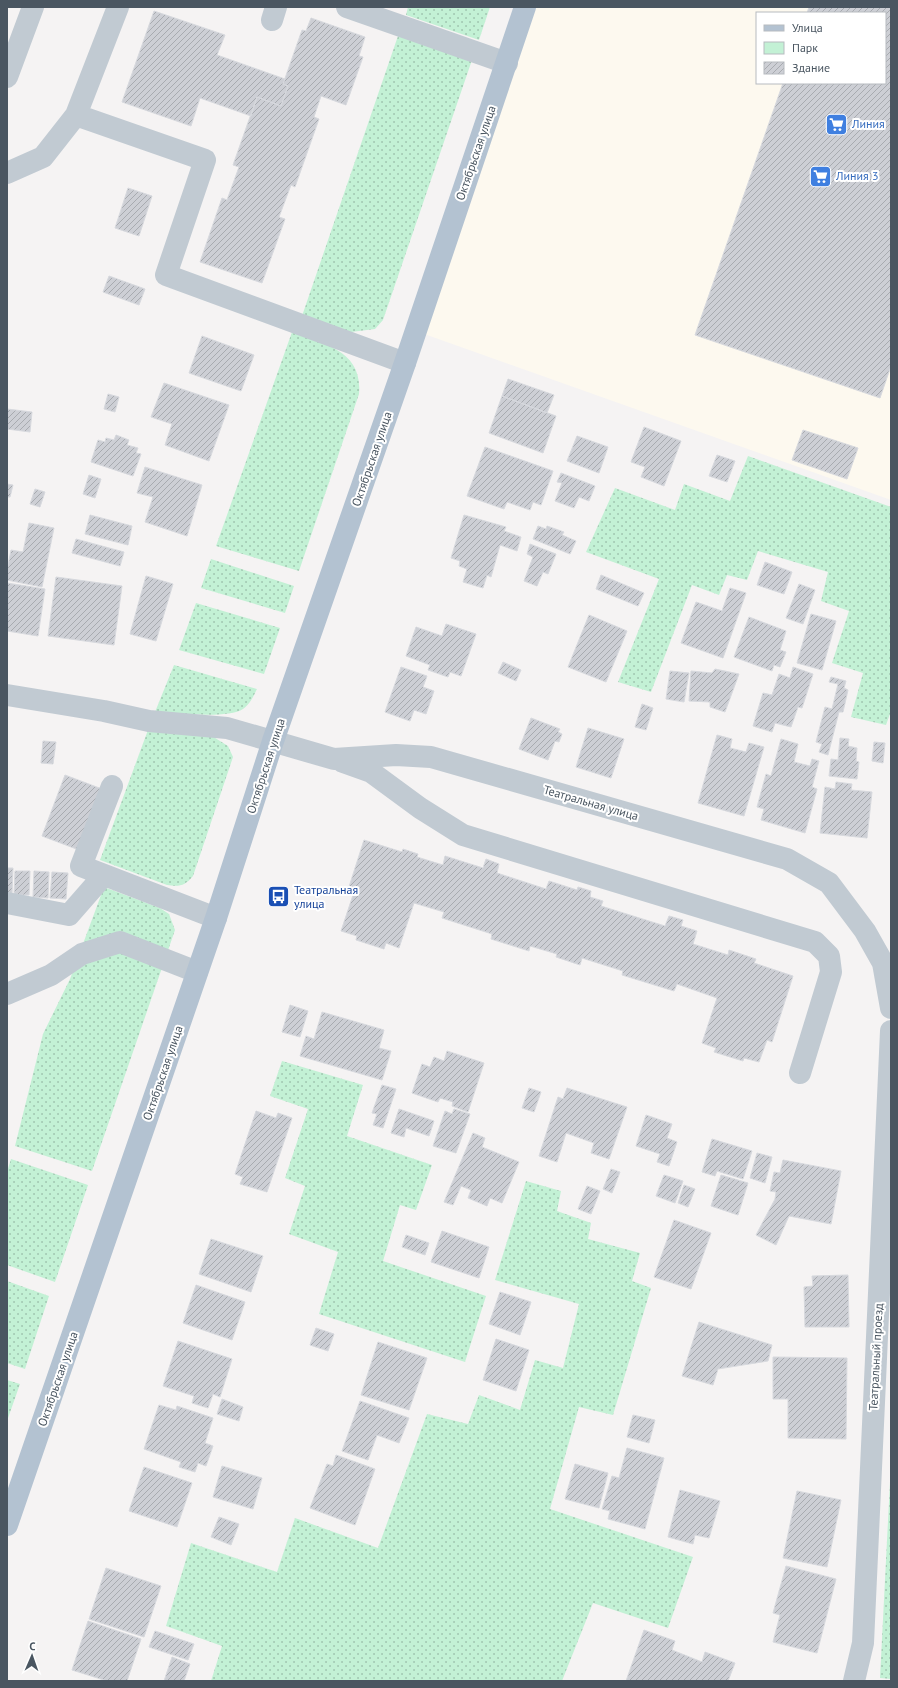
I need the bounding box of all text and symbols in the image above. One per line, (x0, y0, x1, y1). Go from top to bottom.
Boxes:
legend (756, 12, 886, 84)
text: Улица (792, 20, 823, 35)
text: Парк (792, 40, 818, 55)
text: Здание (792, 60, 830, 75)
street label: Октябрьская улица (452, 103, 499, 202)
supermarket icon: Линия (823, 111, 849, 137)
place label: Линия (851, 116, 885, 131)
supermarket icon: Линия 3 (808, 163, 834, 189)
place label: Линия 3 (835, 168, 879, 183)
street label: Октябрьская улица (348, 409, 395, 508)
street label: Октябрьская улица (243, 716, 288, 815)
street label: Театральная улица (542, 782, 640, 823)
place label: Театральная улица (294, 882, 358, 911)
bus stop icon: Театральная улица (266, 884, 292, 910)
street label: Октябрьская улица (139, 1023, 186, 1122)
street label: Театральный проезд (865, 1302, 886, 1411)
street label: Октябрьская улица (34, 1329, 81, 1428)
north arrow (12, 1636, 52, 1676)
text: С (29, 1639, 36, 1653)

